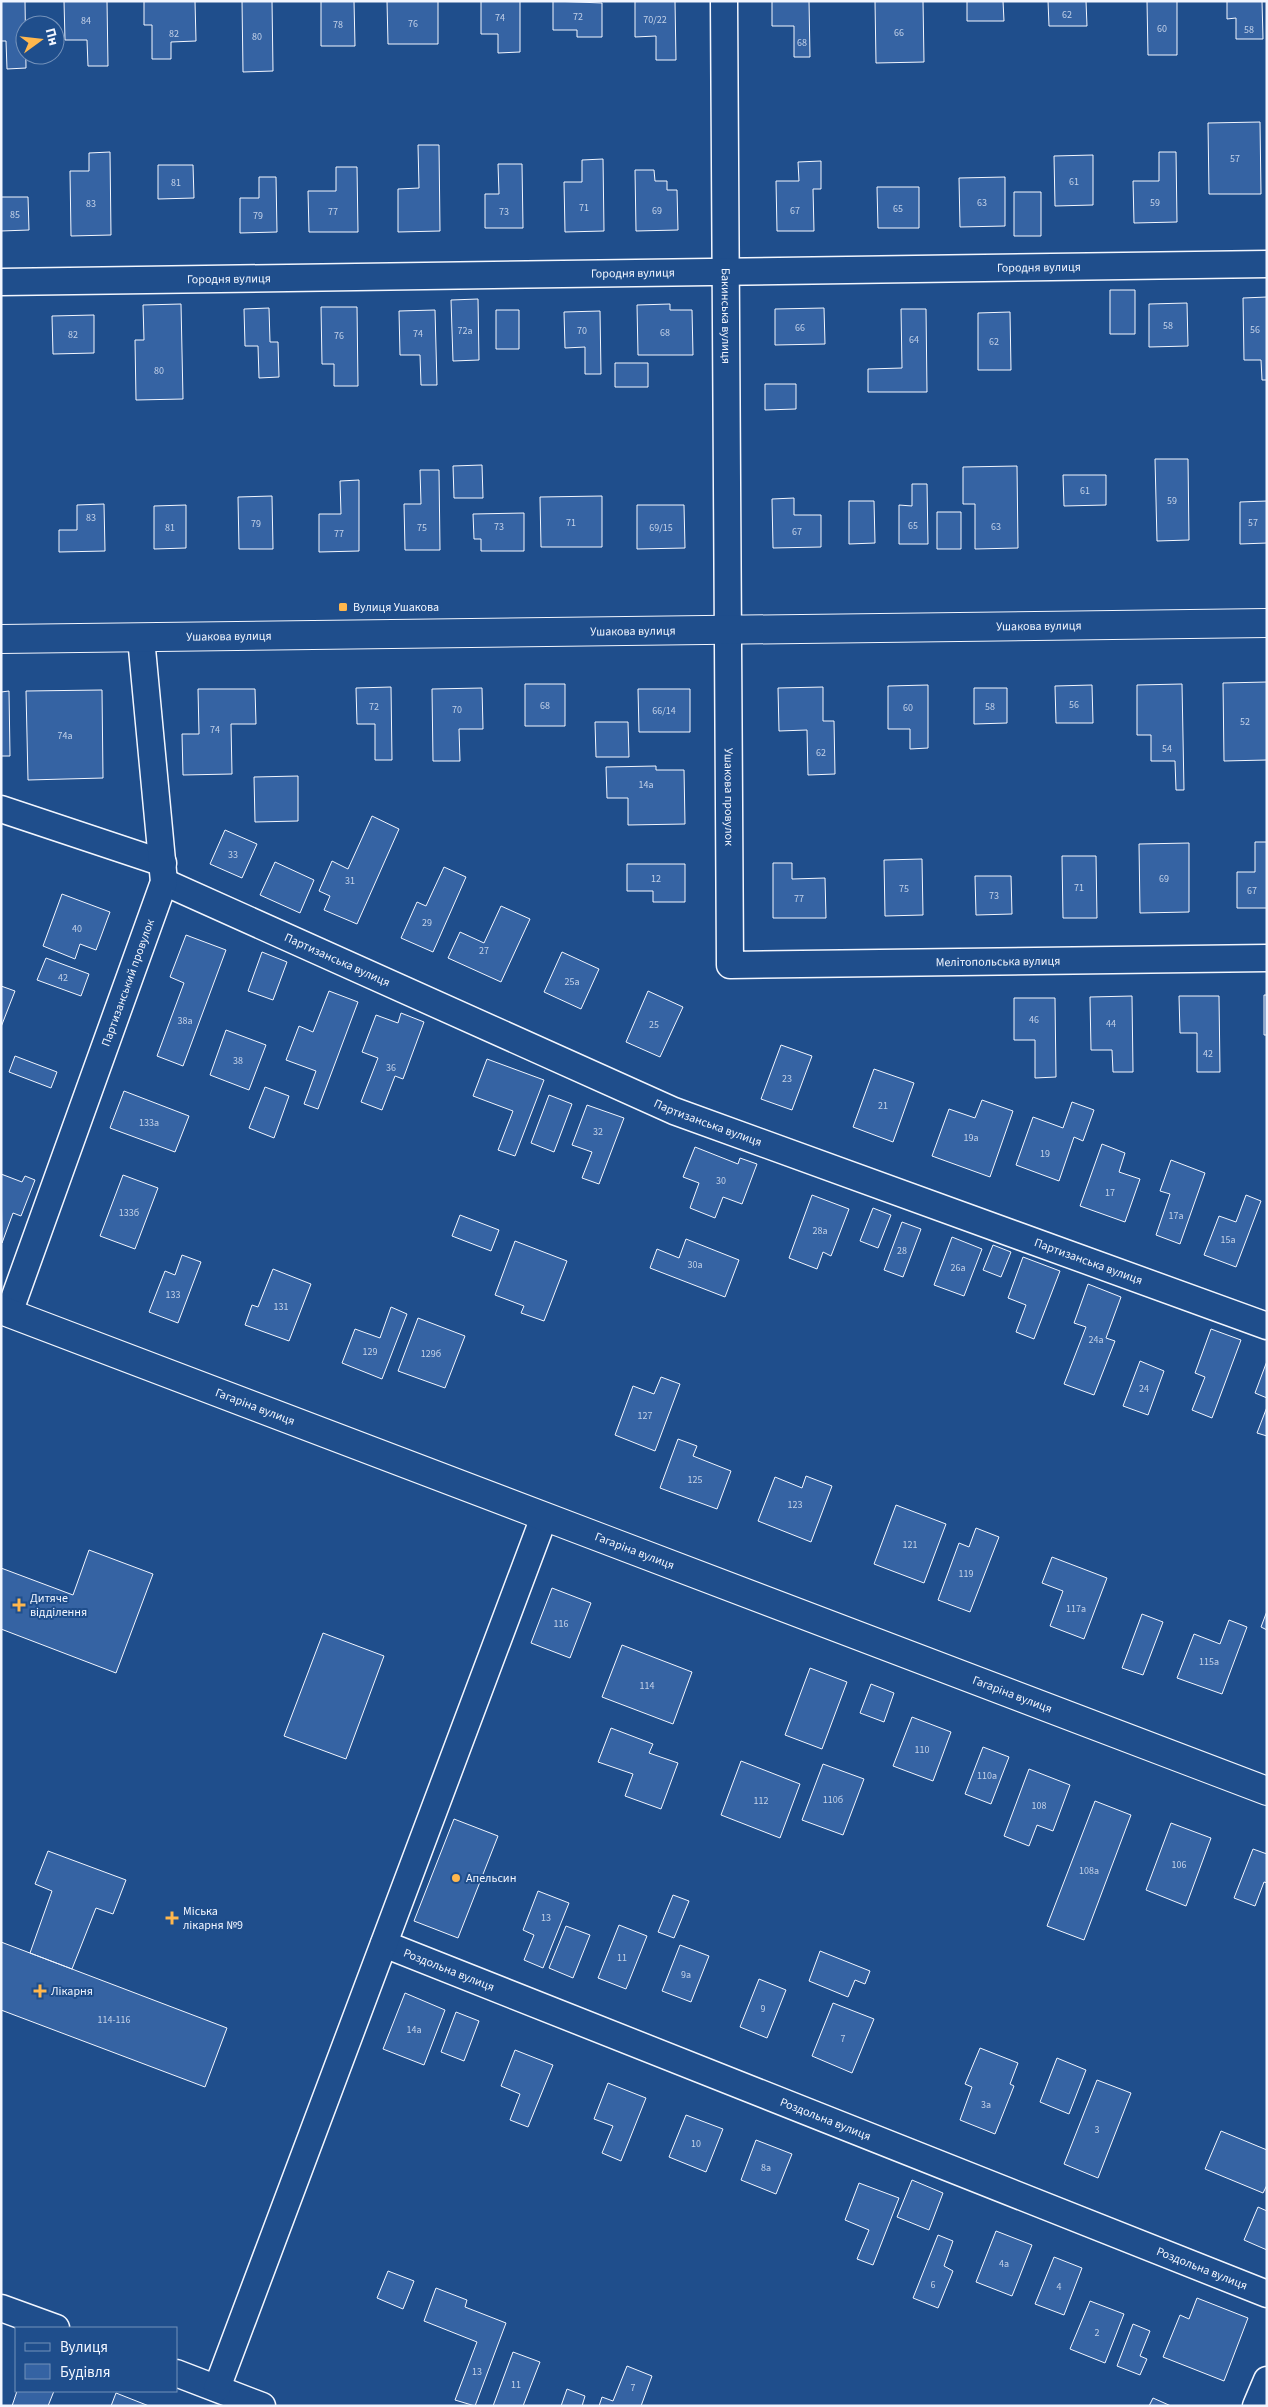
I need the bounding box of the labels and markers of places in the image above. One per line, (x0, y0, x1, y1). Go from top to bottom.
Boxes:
place label: Вулиця Ушакова (353, 599, 439, 616)
marker: Вулиця Ушакова (337, 601, 349, 613)
place label: Дитяче відділення (30, 1590, 87, 1621)
marker: Дитяче відділення (12, 1598, 26, 1612)
place label: Апельсин (466, 1870, 516, 1887)
marker: Апельсин (450, 1872, 462, 1884)
place label: Міська лікарня №9 (183, 1903, 243, 1934)
marker: Міська лікарня №9 (165, 1911, 179, 1925)
place label: Лікарня (51, 1983, 93, 2000)
marker: Лікарня (33, 1984, 47, 1998)

